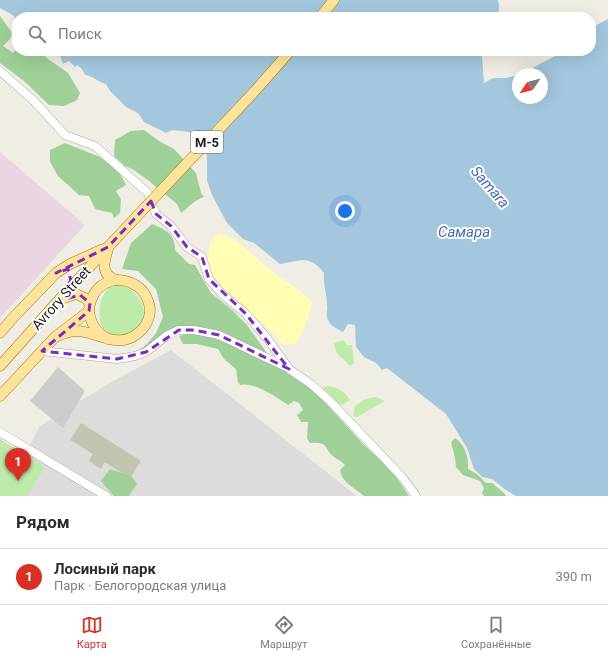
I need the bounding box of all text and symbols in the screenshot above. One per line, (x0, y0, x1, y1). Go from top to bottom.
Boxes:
search box (12, 12, 596, 56)
icon: search (26, 23, 48, 45)
text: Поиск (58, 25, 102, 43)
north arrow (512, 68, 548, 104)
road number: М-5 (191, 131, 223, 153)
water label: Samara (467, 162, 513, 212)
your location (335, 201, 355, 221)
water label: Самара (438, 223, 490, 241)
street label: Avrory Street (28, 263, 94, 333)
pin: 1 (5, 448, 31, 481)
text: Рядом (16, 512, 70, 532)
text: Лосиный парк (54, 560, 156, 578)
text: 1 (25, 569, 33, 584)
text: 390 m (555, 569, 592, 584)
text: Парк · Белогородская улица (54, 578, 226, 593)
tab: Карта (77, 614, 107, 651)
tab: Маршрут (260, 614, 308, 651)
tab: Сохранённые (461, 614, 531, 651)

